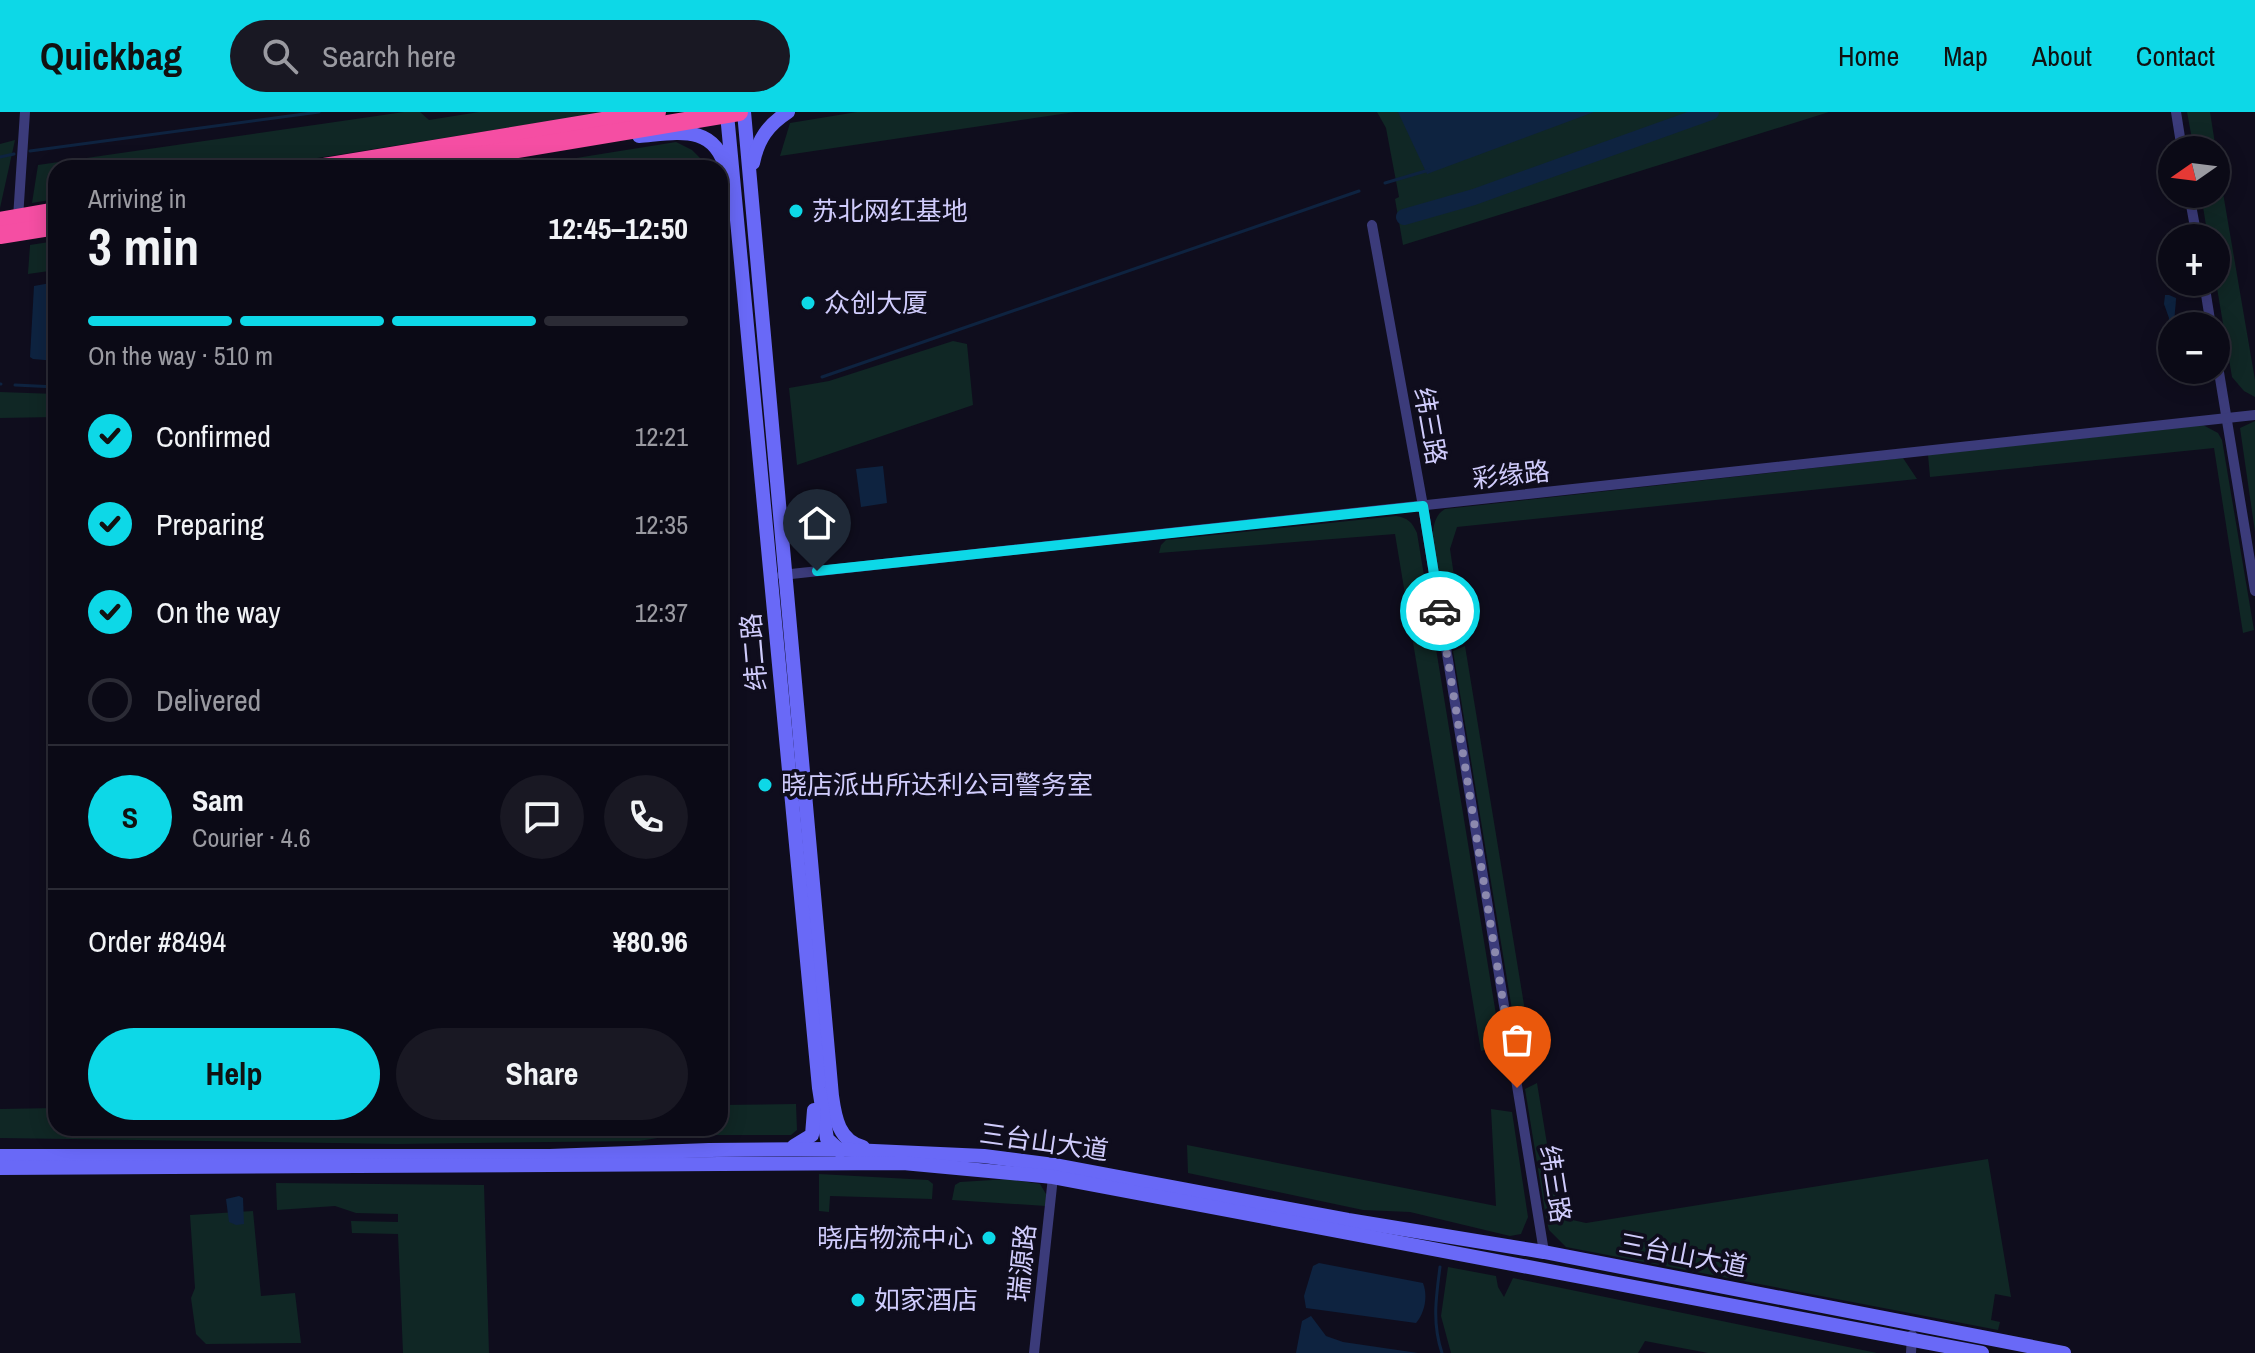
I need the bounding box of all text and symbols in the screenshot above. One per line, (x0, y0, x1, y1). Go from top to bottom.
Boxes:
search box (230, 20, 790, 92)
text: Quickbag (40, 31, 182, 82)
icon: search (258, 34, 302, 78)
text: Search here (322, 36, 456, 76)
text: Home (1838, 37, 1899, 75)
text: Map (1943, 37, 1988, 75)
text: About (2032, 37, 2092, 75)
text: Contact (2136, 37, 2215, 75)
north arrow (2158, 136, 2230, 208)
map controls (2158, 136, 2230, 384)
text: Arriving in (88, 181, 186, 216)
place label: 苏北网红基地 (812, 193, 968, 228)
marker: 苏北网红基地 (787, 202, 805, 220)
text: 12:45–12:50 (549, 208, 688, 248)
text: 3 min (88, 211, 199, 281)
button: + (2158, 224, 2230, 296)
place label: 众创大厦 (824, 285, 928, 320)
marker: 众创大厦 (799, 294, 817, 312)
button: − (2158, 312, 2230, 384)
text: On the way · 510 m (88, 338, 273, 373)
street label: 纬三路 (1406, 384, 1455, 467)
icon: check (88, 414, 132, 458)
text: Confirmed (156, 416, 271, 456)
text: 12:21 (635, 419, 688, 454)
street label: 彩缘路 (1470, 453, 1552, 496)
pin (783, 489, 851, 571)
icon: home (795, 501, 839, 545)
icon: check (88, 502, 132, 546)
text: Preparing (156, 504, 264, 544)
text: 12:35 (635, 507, 688, 542)
courier (1400, 571, 1480, 651)
icon: car (1418, 589, 1462, 633)
icon: check (88, 590, 132, 634)
text: On the way (156, 592, 280, 632)
text: 12:37 (635, 595, 688, 630)
street label: 纬二路 (733, 612, 774, 692)
text: Delivered (156, 680, 261, 720)
place label: 晓店派出所达利公司警务室 (781, 767, 1093, 802)
button: chat (500, 775, 584, 859)
button: phone (604, 775, 688, 859)
marker: 晓店派出所达利公司警务室 (756, 776, 774, 794)
text: Sam (192, 780, 244, 820)
text: S (122, 797, 138, 837)
text: Courier · 4.6 (192, 820, 311, 855)
text: Order #8494 (88, 921, 226, 961)
text: ¥80.96 (613, 921, 688, 961)
pin (1483, 1006, 1551, 1088)
icon: bag (1495, 1018, 1539, 1062)
button: Help (88, 1028, 380, 1120)
button: Share (396, 1028, 688, 1120)
street label: 三台山大道 (977, 1115, 1111, 1168)
street label: 纬三路 (1532, 1143, 1579, 1225)
place label: 晓店物流中心 (817, 1220, 973, 1255)
street label: 瑞源路 (1000, 1222, 1043, 1304)
street label: 三台山大道 (1616, 1225, 1750, 1284)
marker: 晓店物流中心 (980, 1229, 998, 1247)
place label: 如家酒店 (874, 1282, 978, 1317)
marker: 如家酒店 (849, 1291, 867, 1309)

